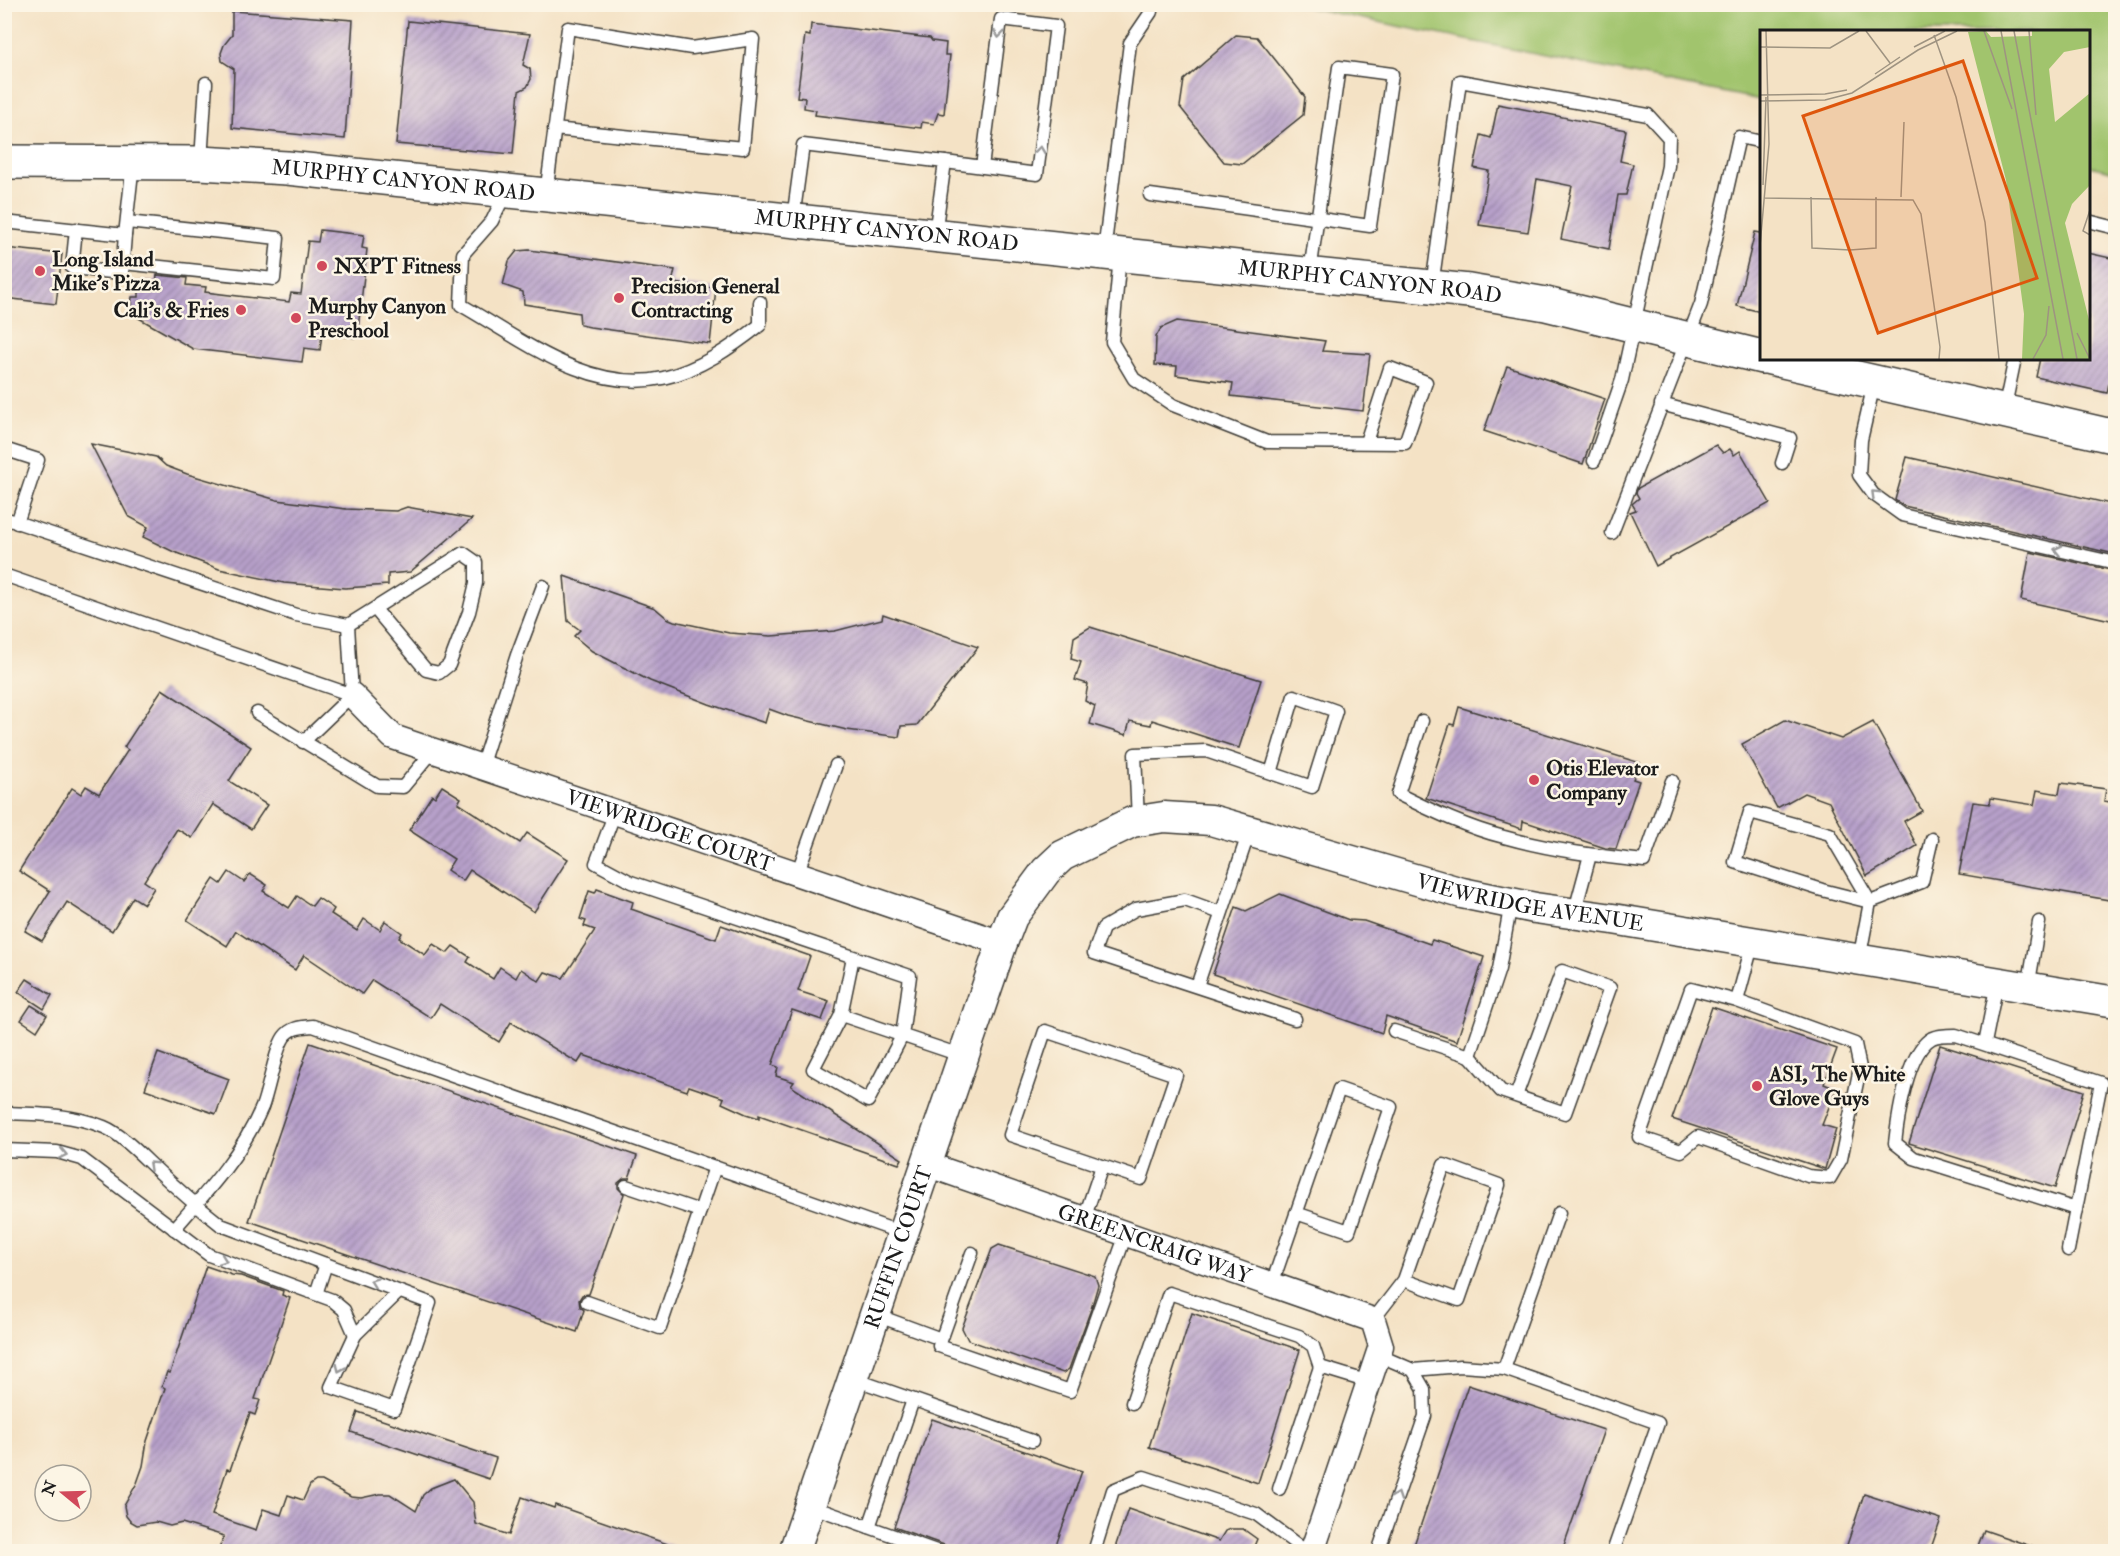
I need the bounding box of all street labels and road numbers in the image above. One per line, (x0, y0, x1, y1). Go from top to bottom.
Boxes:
street label: MURPHY CANYON ROAD (271, 154, 536, 208)
street label: MURPHY CANYON ROAD (753, 204, 1020, 258)
street label: MURPHY CANYON ROAD (1237, 254, 1504, 310)
street label: VIEWRIDGE COURT (562, 783, 778, 879)
street label: VIEWRIDGE AVENUE (1413, 867, 1646, 938)
street label: RUFFIN COURT (858, 1162, 939, 1332)
street label: GREENCRAIG WAY (1054, 1198, 1255, 1291)

